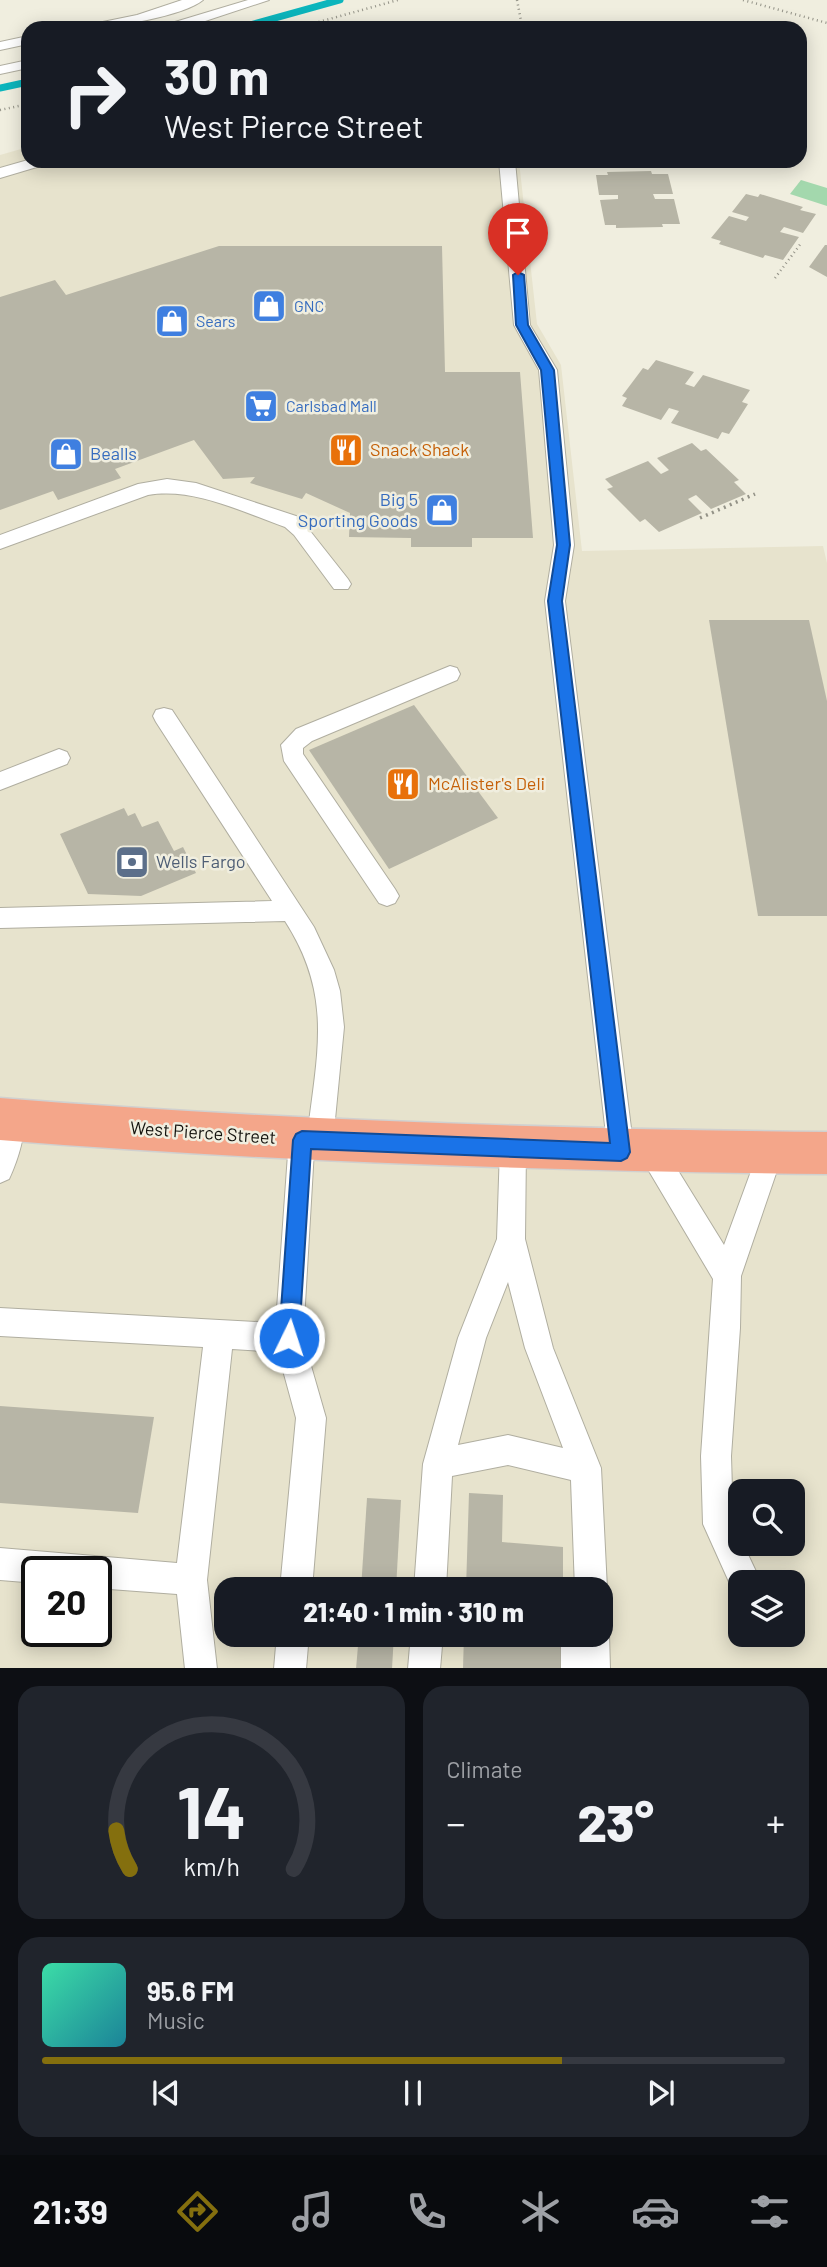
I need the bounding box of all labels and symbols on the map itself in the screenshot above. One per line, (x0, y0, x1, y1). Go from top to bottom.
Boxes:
pin (488, 203, 548, 275)
shop icon: GNC (250, 287, 288, 325)
place label: GNC (294, 296, 324, 315)
shop icon: Sears (153, 302, 191, 340)
place label: Sears (196, 311, 235, 330)
supermarket icon: Carlsbad Mall (242, 387, 280, 425)
place label: Carlsbad Mall (286, 396, 377, 415)
restaurant icon: Snack Shack (327, 431, 365, 469)
shop icon: Bealls (47, 435, 85, 473)
place label: Snack Shack (370, 438, 469, 460)
place label: Bealls (90, 442, 137, 464)
place label: Big 5 Sporting Goods (298, 488, 418, 531)
shop icon: Big 5 Sporting Goods (423, 491, 461, 529)
restaurant icon: McAlister's Deli (384, 765, 422, 803)
place label: McAlister's Deli (428, 772, 545, 794)
bank icon: Wells Fargo (113, 843, 151, 881)
place label: Wells Fargo (156, 850, 246, 872)
street label: West Pierce Street (129, 1116, 277, 1148)
position arrow (252, 1301, 326, 1375)
speed limit sign: 20 (21, 1556, 112, 1647)

